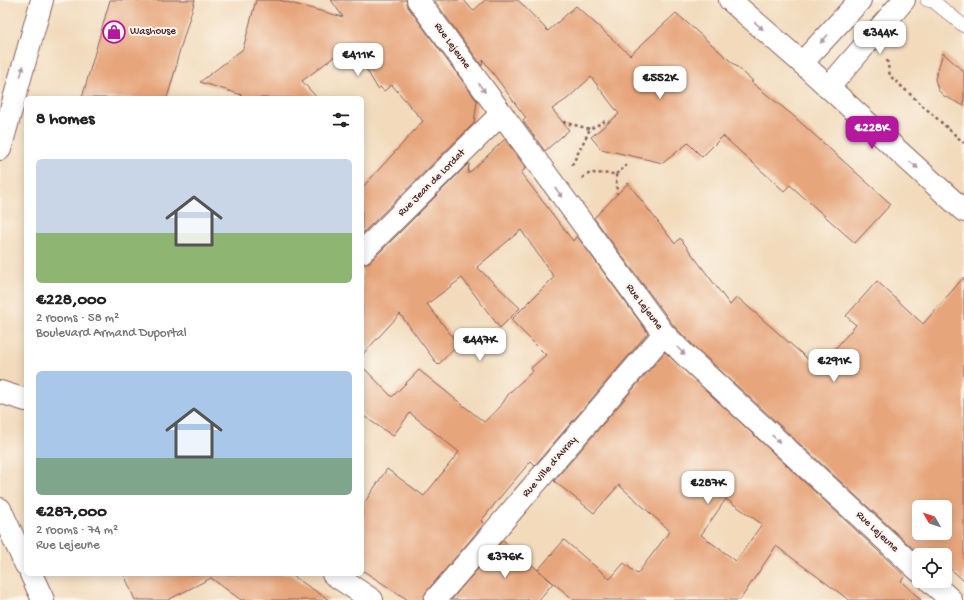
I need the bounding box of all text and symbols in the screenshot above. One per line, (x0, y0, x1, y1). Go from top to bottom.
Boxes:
shop icon: Washouse (101, 19, 127, 45)
street label: Rue Lejeune (431, 21, 473, 72)
one-way arrow (754, 21, 764, 30)
pin: €344K (852, 21, 908, 55)
place label: Washouse (130, 26, 176, 38)
text: €344K (863, 26, 897, 41)
one-way arrow (820, 34, 829, 44)
pin: €411K (330, 43, 386, 77)
text: €411K (342, 48, 374, 63)
one-way arrow (19, 65, 25, 77)
pin: €552K (632, 66, 688, 100)
text: €552K (643, 71, 677, 86)
one-way arrow (478, 83, 486, 93)
icon: filters (330, 109, 352, 131)
text: 8 homes (36, 110, 94, 130)
pin: €228K (844, 116, 900, 150)
text: €228K (855, 121, 889, 136)
street label: Rue Jean de Lordat (396, 146, 469, 219)
one-way arrow (909, 161, 919, 170)
icon: home (158, 185, 230, 257)
one-way arrow (555, 187, 563, 198)
street label: Rue Lejeune (623, 282, 665, 332)
text: €228,000 (36, 291, 106, 311)
text: 2 rooms · 58 m² (36, 311, 119, 326)
text: Boulevard Armand Duportal (36, 326, 187, 341)
pin: €447K (452, 328, 508, 362)
text: €447K (463, 333, 497, 348)
one-way arrow (676, 346, 686, 356)
pin: €291K (806, 349, 862, 383)
text: €291K (817, 354, 851, 369)
icon: home (158, 397, 230, 469)
street label: Rue Ville d'Avray (520, 434, 580, 500)
one-way arrow (771, 435, 781, 444)
pin: €287K (680, 471, 736, 505)
text: €287K (690, 476, 726, 491)
north arrow (912, 500, 952, 540)
map controls (912, 500, 952, 588)
text: €287,000 (36, 503, 107, 523)
street label: Rue Lejeune (853, 509, 901, 555)
text: 2 rooms · 74 m² (36, 523, 118, 538)
text: Rue Lejeune (36, 538, 100, 553)
pin: €376K (477, 545, 533, 579)
button: locate (912, 548, 952, 588)
text: €376K (488, 550, 523, 565)

